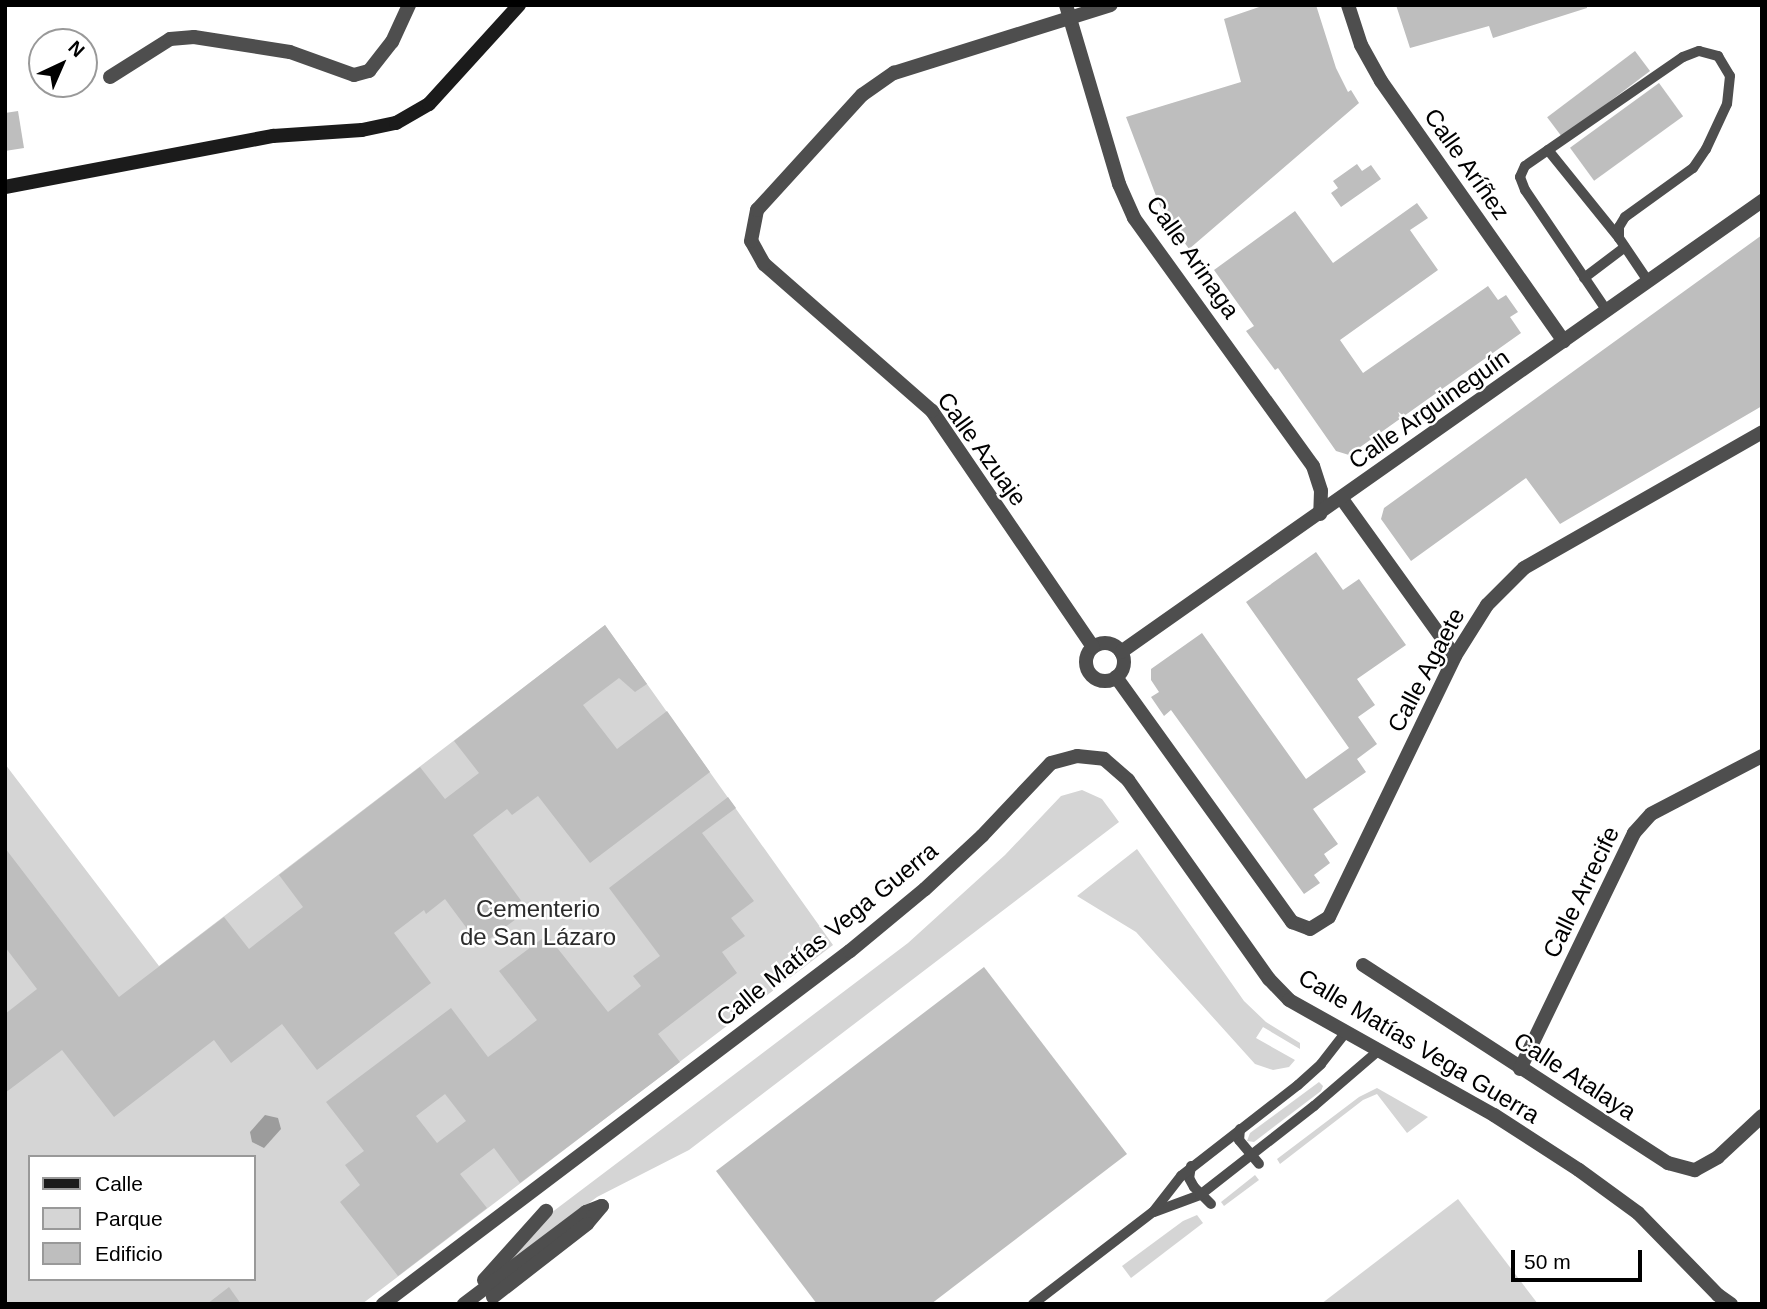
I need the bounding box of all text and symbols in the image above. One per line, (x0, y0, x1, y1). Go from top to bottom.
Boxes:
north arrow (28, 28, 98, 98)
text: N (64, 37, 89, 61)
street label: Calle Aríñez (1418, 102, 1516, 226)
street label: Calle Arinaga (1140, 190, 1246, 324)
street label: Calle Arguineguín (1343, 342, 1515, 476)
street label: Calle Azuaje (931, 386, 1033, 512)
street label: Calle Agaete (1381, 603, 1471, 737)
street label: Calle Arrecife (1536, 821, 1626, 963)
street label: Calle Matías Vega Guerra (711, 836, 943, 1032)
park label: Cementerio de San Lázaro (460, 895, 616, 951)
street label: Calle Matías Vega Guerra (1293, 963, 1545, 1129)
street label: Calle Atalaya (1508, 1025, 1642, 1127)
legend (28, 1155, 256, 1281)
text: Calle (95, 1172, 143, 1195)
text: Parque (95, 1207, 163, 1230)
scale bar (1515, 1236, 1646, 1280)
text: Edificio (95, 1242, 163, 1265)
text: 50 m (1524, 1250, 1571, 1273)

